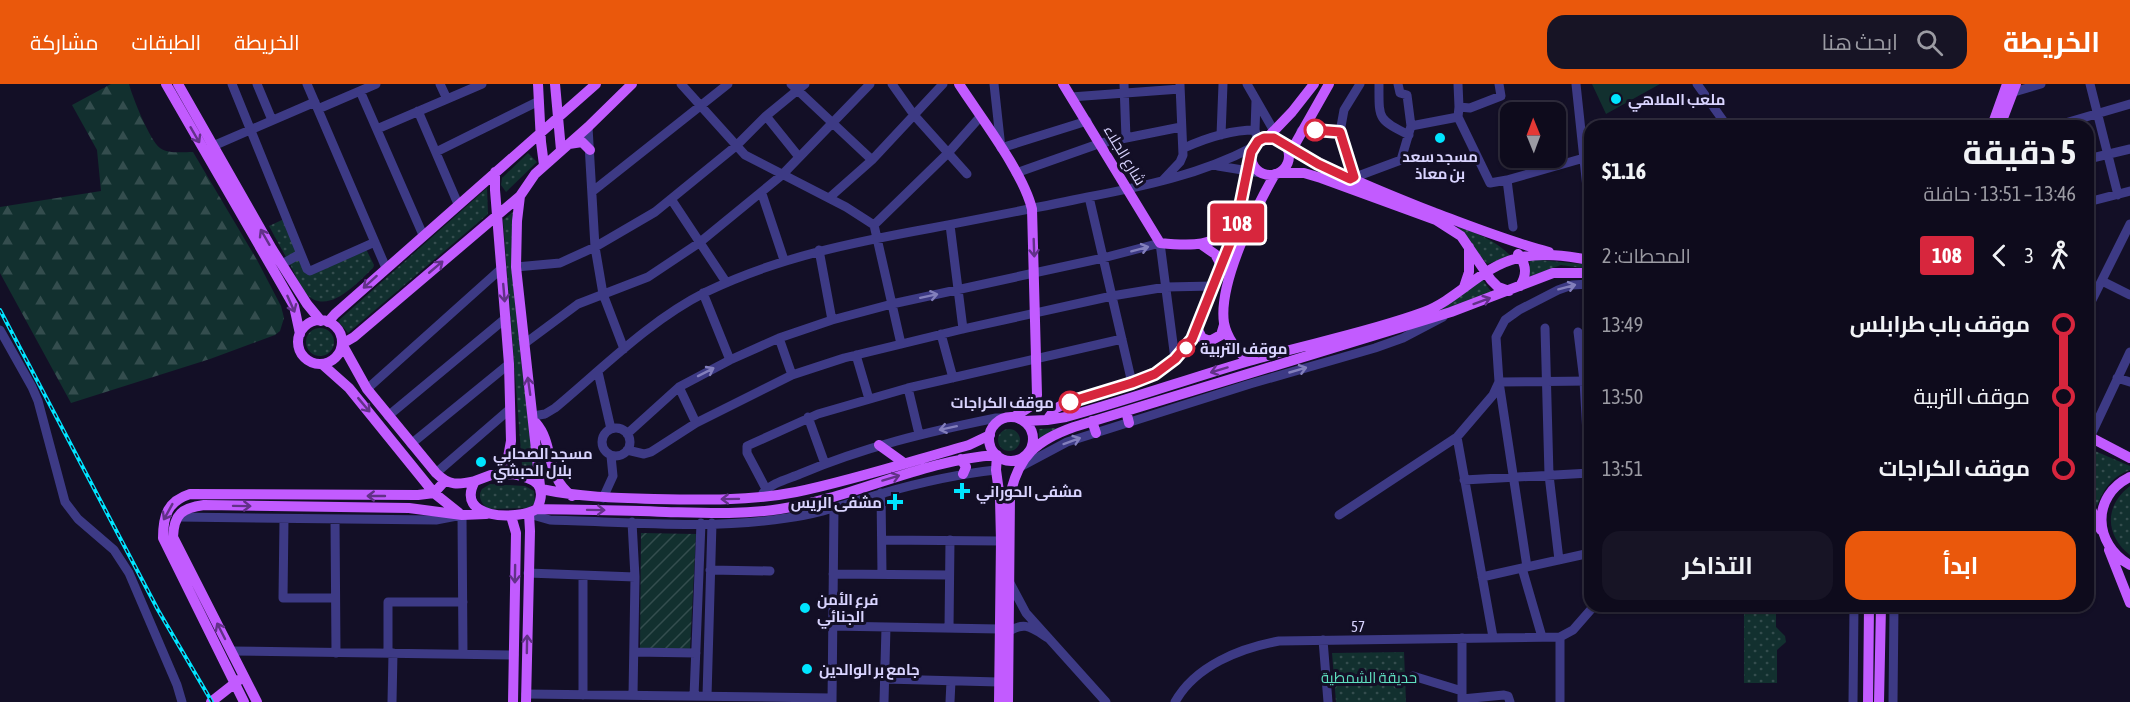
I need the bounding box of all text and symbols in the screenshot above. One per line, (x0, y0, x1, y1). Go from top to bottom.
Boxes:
search box (1547, 15, 1967, 69)
icon: search (1913, 26, 1946, 59)
text: الخريطة (2003, 26, 2100, 58)
text: ابحث هنا (1821, 29, 1898, 55)
text: مشاركة (30, 30, 99, 54)
text: الطبقات (132, 30, 201, 54)
text: الخريطة (234, 30, 300, 54)
place label: ملعب الملاهي (1628, 91, 1725, 112)
marker: ملعب الملاهي (1609, 92, 1623, 106)
north arrow (1500, 102, 1566, 168)
map controls (1500, 102, 1566, 168)
unlabelled marker (1304, 119, 1326, 141)
street label: شارع الجلاء (1098, 122, 1149, 189)
one-way arrow (189, 126, 201, 143)
marker: مسجد سعد بن معاذ (1433, 131, 1447, 145)
text: 5 دقيقة (1963, 133, 2076, 171)
place label: مسجد سعد بن معاذ (1402, 148, 1478, 183)
text: $1.16 (1602, 158, 1646, 184)
text: 13:46 – 13:51 · حافلة (1924, 182, 2076, 205)
line badge: 108 (1202, 204, 1272, 242)
text: 108 (1222, 211, 1252, 235)
one-way arrow (259, 229, 271, 246)
one-way arrow (1028, 238, 1039, 258)
icon: back (1983, 239, 2016, 272)
icon: walk (2043, 239, 2076, 272)
one-way arrow (1130, 242, 1149, 254)
text: 108 (1932, 243, 1962, 267)
text: المحطات: 2 (1602, 244, 1691, 267)
text: 3 (2025, 244, 2034, 267)
one-way arrow (428, 260, 443, 274)
one-way arrow (363, 275, 378, 289)
one-way arrow (1557, 281, 1576, 292)
one-way arrow (499, 282, 510, 302)
one-way arrow (919, 290, 938, 301)
one-way arrow (1472, 294, 1491, 305)
one-way arrow (286, 295, 297, 313)
text: موقف باب طرابلس (1850, 311, 2030, 337)
text: 13:49 (1602, 313, 1643, 336)
marker: موقف التربية (1177, 339, 1195, 357)
place label: موقف التربية (1200, 340, 1287, 358)
one-way arrow (1288, 364, 1307, 375)
one-way arrow (1210, 365, 1229, 376)
one-way arrow (696, 366, 714, 378)
one-way arrow (524, 376, 535, 396)
text: موقف التربية (1913, 383, 2030, 409)
text: 13:50 (1602, 385, 1643, 408)
marker: موقف الكراجات (1059, 391, 1081, 413)
place label: موقف الكراجات (951, 394, 1054, 412)
one-way arrow (357, 397, 371, 412)
one-way arrow (938, 423, 958, 434)
one-way arrow (1062, 434, 1081, 445)
place label: مسجد الصحابي بلال الحبشي (493, 445, 593, 483)
marker: مسجد الصحابي بلال الحبشي (474, 455, 488, 469)
text: موقف الكراجات (1879, 455, 2030, 481)
text: 13:51 (1602, 457, 1643, 480)
one-way arrow (881, 472, 900, 483)
marker: مشفى الحوراني (953, 482, 971, 500)
place label: مشفى الحوراني (976, 483, 1082, 504)
one-way arrow (366, 490, 386, 502)
one-way arrow (721, 493, 741, 505)
marker: مشفى الريس (886, 493, 904, 511)
place label: مشفى الريس (791, 494, 882, 512)
one-way arrow (231, 500, 251, 512)
one-way arrow (162, 503, 174, 520)
one-way arrow (585, 504, 605, 516)
button: التذاكر (1602, 531, 1833, 600)
button: ابدأ (1845, 531, 2076, 600)
one-way arrow (509, 563, 521, 583)
place label: فرع الأمن الجنائي (817, 591, 879, 629)
marker: فرع الأمن الجنائي (798, 601, 812, 615)
street label: 57 (1351, 618, 1365, 635)
one-way arrow (215, 623, 226, 641)
one-way arrow (522, 634, 533, 654)
place label: جامع بر الوالدين (819, 661, 920, 680)
marker: جامع بر الوالدين (800, 662, 814, 676)
park label: حديقة الشمطية (1321, 669, 1417, 686)

